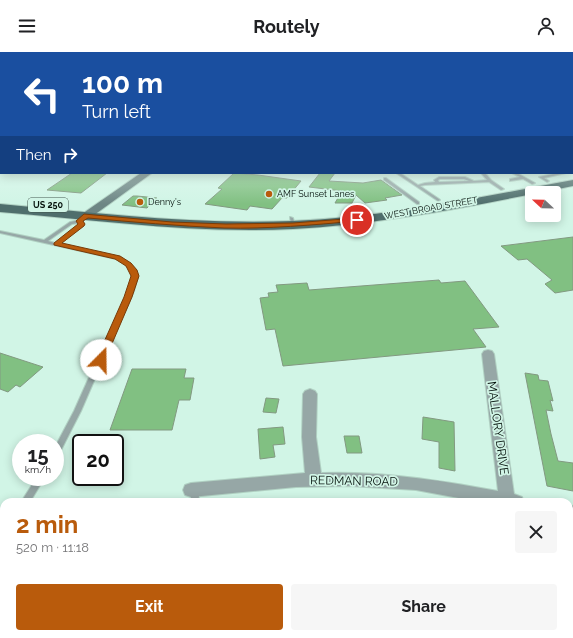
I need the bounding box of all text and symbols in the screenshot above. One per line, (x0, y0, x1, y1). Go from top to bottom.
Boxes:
icon: menu (16, 15, 38, 37)
icon: person (535, 15, 557, 37)
text: Routely (253, 16, 320, 37)
text: 100 m (82, 67, 163, 100)
icon: left (16, 68, 68, 120)
text: Turn left (82, 101, 151, 122)
icon: right (59, 144, 81, 166)
text: Then (16, 146, 51, 164)
north arrow (525, 186, 561, 222)
map controls (525, 186, 561, 222)
marker: AMF Sunset Lanes (264, 189, 274, 199)
place label: AMF Sunset Lanes (277, 189, 355, 199)
street label: WEST BROAD STREET (384, 195, 479, 221)
marker: Denny's (135, 197, 145, 207)
place label: Denny's (148, 197, 182, 207)
road number: US 250 (28, 198, 68, 212)
pin (340, 203, 374, 237)
icon: arrive (346, 209, 368, 231)
position arrow (80, 339, 122, 381)
street label: MALLORY DRIVE (485, 380, 511, 476)
speed limit sign: 20 (72, 434, 124, 486)
text: 15 (28, 443, 48, 467)
text: km/h (25, 464, 51, 475)
street label: REDMAN ROAD (310, 473, 398, 489)
text: 2 min (16, 510, 78, 539)
button: close (515, 511, 557, 553)
text: 520 m · 11:18 (16, 540, 89, 555)
button: Exit (16, 584, 283, 630)
button: Share (291, 584, 557, 630)

